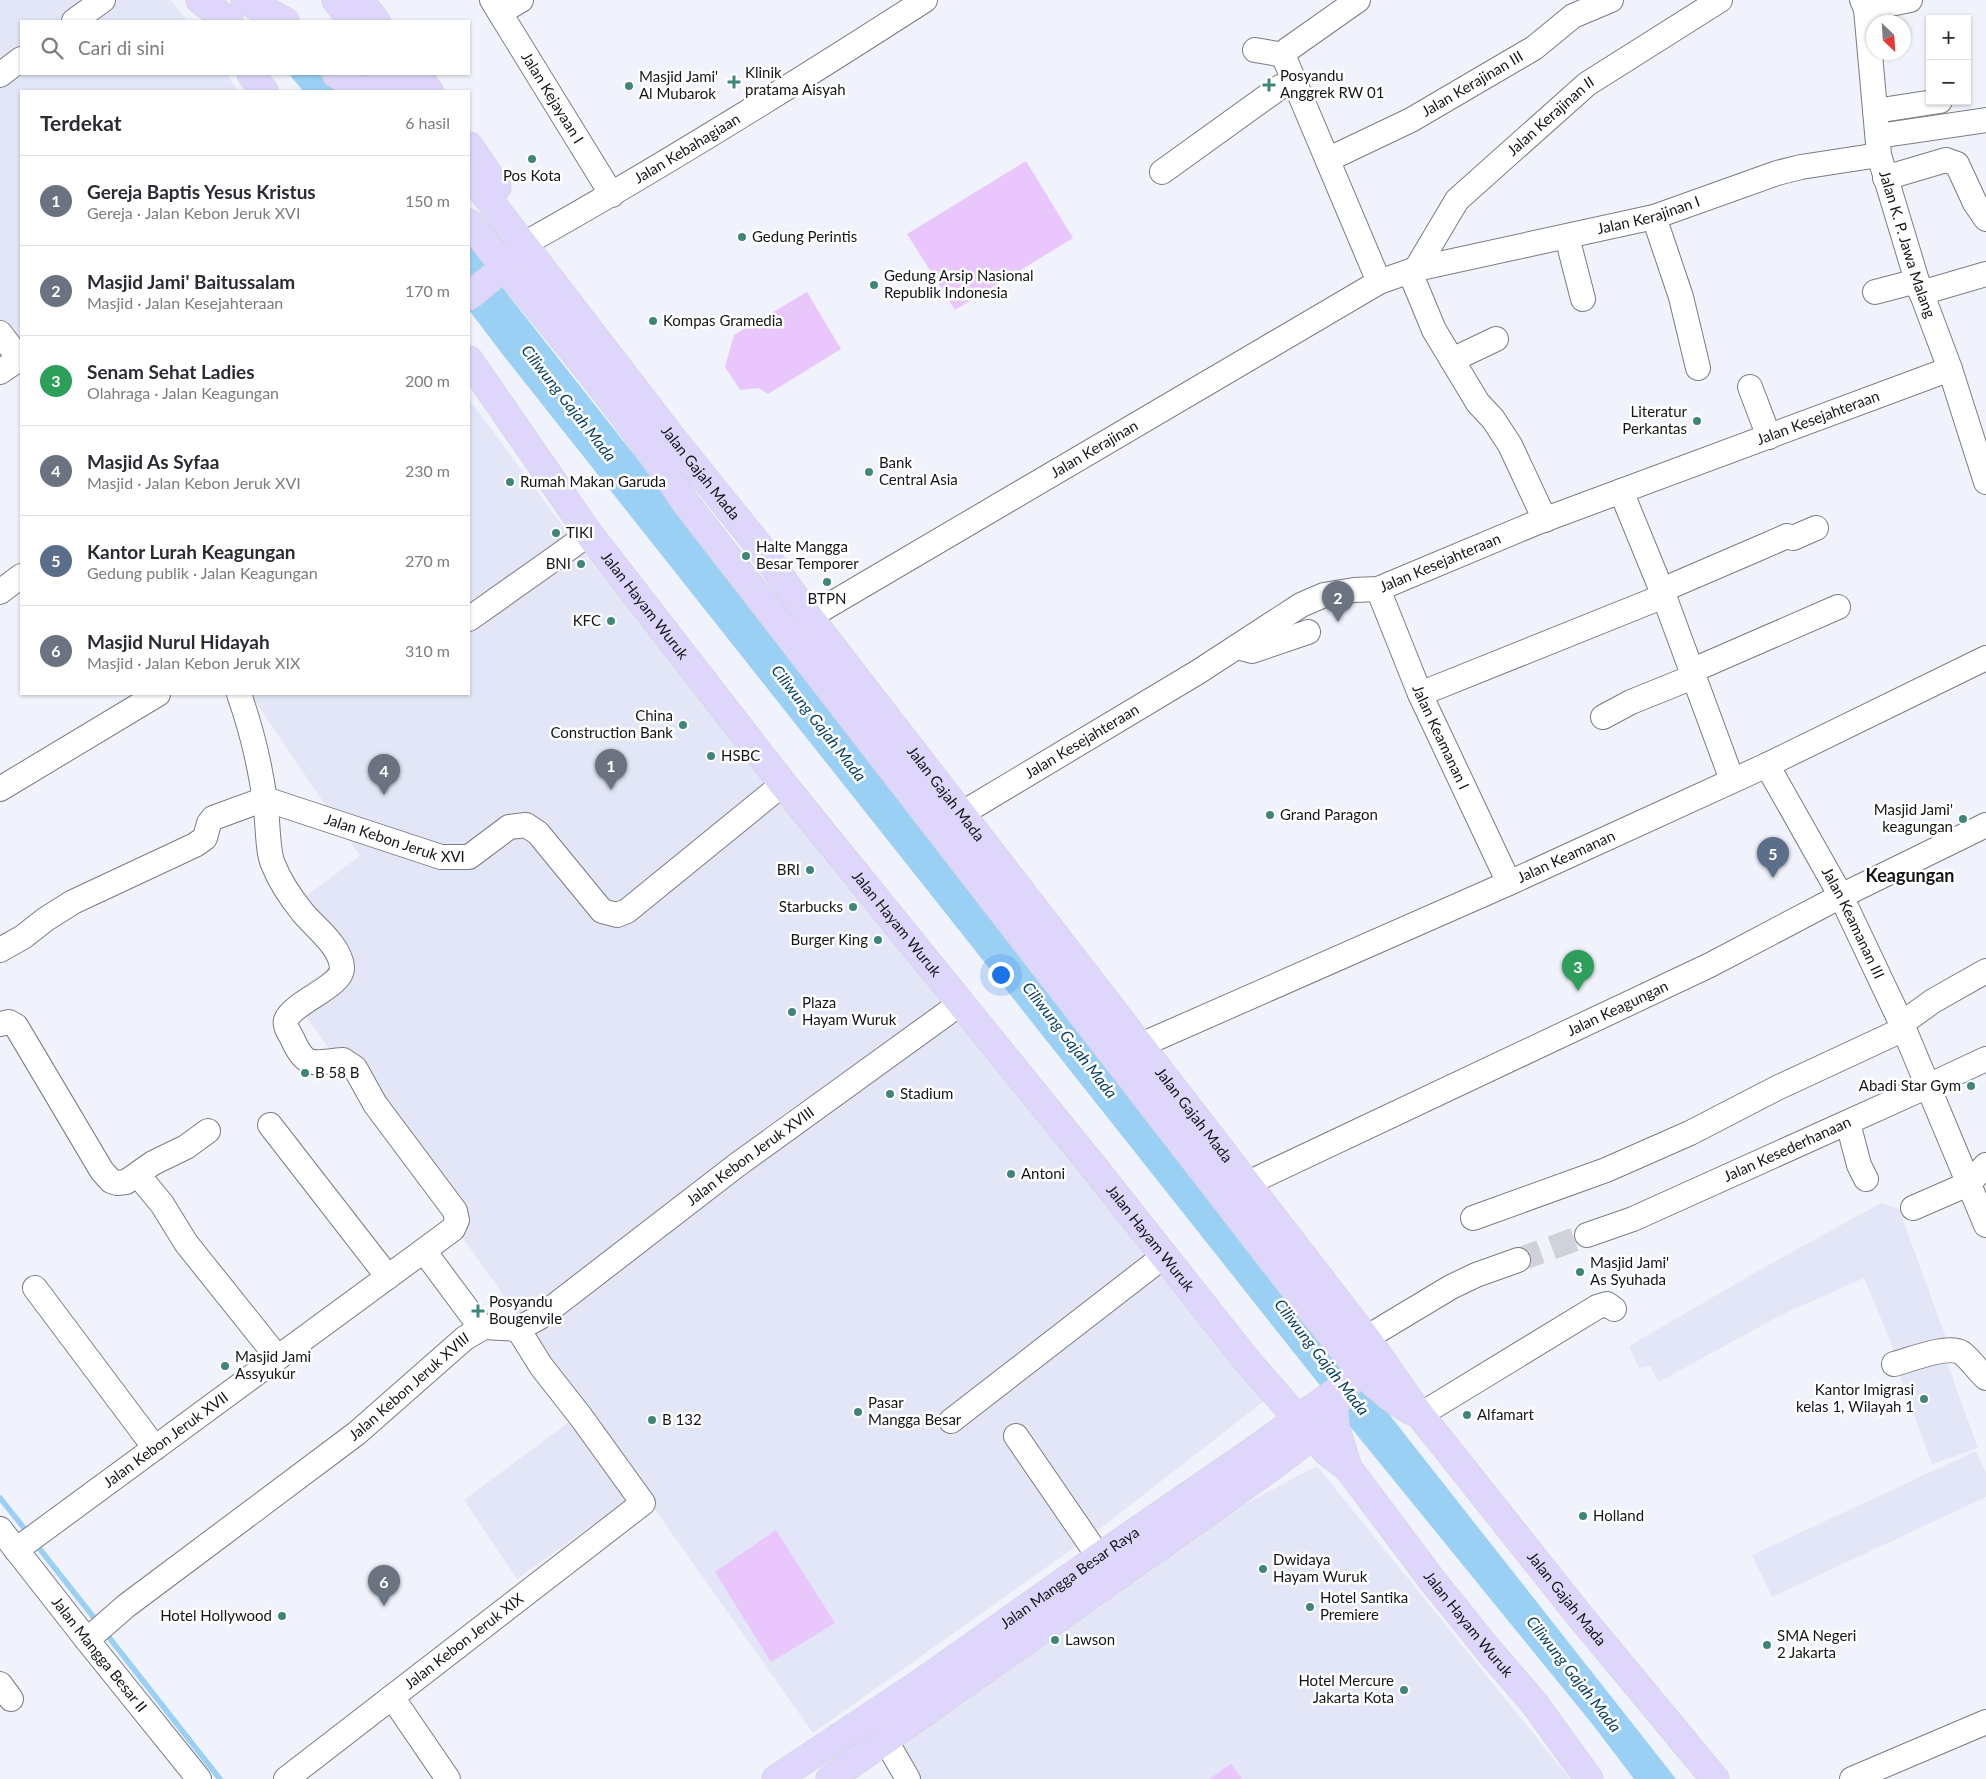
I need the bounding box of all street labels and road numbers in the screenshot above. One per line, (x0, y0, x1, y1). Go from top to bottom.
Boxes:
street label: Jalan Kerajinan III (1418, 46, 1526, 120)
street label: Jalan Kejayaan I (518, 48, 588, 146)
street label: Jalan Kerajinan II (1503, 72, 1597, 159)
street label: Jalan Kebahagiaan (630, 109, 743, 187)
street label: Jalan K. P. Jawa Malang (1876, 168, 1940, 320)
street label: Jalan Kerajinan I (1595, 191, 1702, 237)
street label: Jalan Kesejahteraan (1754, 386, 1882, 448)
street label: Jalan Kerajinan (1047, 416, 1141, 481)
street label: Jalan Gajah Mada (658, 422, 744, 523)
street label: Jalan Kesejahteraan (1376, 529, 1503, 595)
street label: Jalan Hayam Wuruk (598, 548, 693, 663)
street label: Jalan Keamanan I (1409, 682, 1474, 792)
street label: Jalan Kesejahteraan (1021, 700, 1142, 782)
street label: Jalan Gajah Mada (904, 742, 989, 844)
street label: Jalan Kebon Jeruk XVI (322, 809, 465, 865)
street label: Jalan Keamanan (1514, 826, 1618, 886)
street label: Jalan Keamanan III (1819, 864, 1889, 981)
street label: Jalan Hayam Wuruk (849, 867, 946, 980)
street label: Jalan Keagungan (1564, 976, 1671, 1039)
street label: Jalan Gajah Mada (1152, 1063, 1237, 1166)
street label: Jalan Kebon Jeruk XVIII (682, 1102, 817, 1209)
street label: Jalan Kesederhanaan (1720, 1112, 1853, 1185)
street label: Jalan Hayam Wuruk (1103, 1181, 1199, 1295)
street label: Jalan Kebon Jeruk XVIII (345, 1328, 472, 1444)
street label: Jalan Kebon Jeruk XVII (99, 1387, 231, 1491)
street label: Jalan Mangga Besar Raya (996, 1522, 1142, 1632)
street label: Jalan Gajah Mada (1524, 1548, 1611, 1649)
street label: Jalan Hayam Wuruk (1421, 1567, 1518, 1680)
street label: Jalan Kebon Jeruk XIX (400, 1589, 527, 1692)
street label: Jalan Mangga Besar II (49, 1593, 151, 1715)

